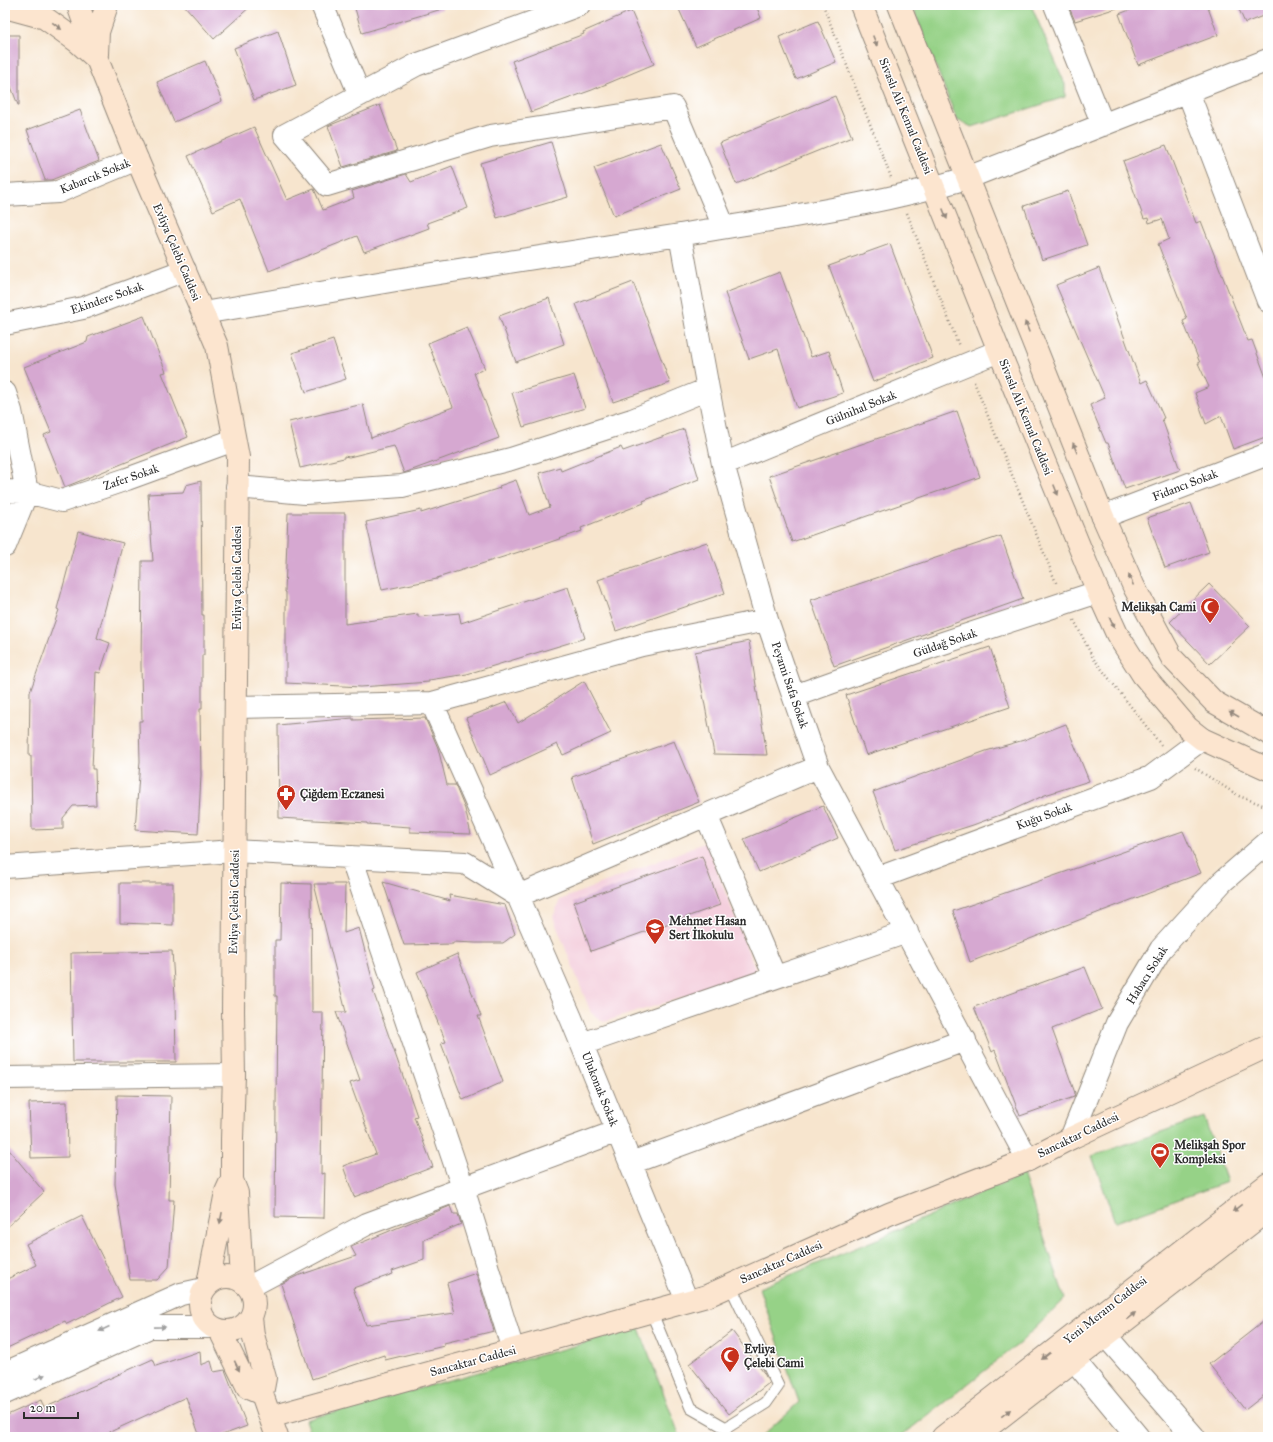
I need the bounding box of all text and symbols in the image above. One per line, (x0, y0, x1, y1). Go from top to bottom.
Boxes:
one-way arrow (52, 22, 62, 30)
one-way arrow (873, 36, 879, 48)
street label: Sivaslı Ali Kemal Caddesi (876, 56, 936, 177)
street label: Kabarcık Sokak (58, 155, 133, 196)
street label: Evliya Çelebi Caddesi (150, 201, 204, 304)
one-way arrow (942, 208, 948, 219)
street label: Ekindere Sokak (69, 279, 146, 317)
one-way arrow (1023, 320, 1029, 332)
street label: Sivaslı Ali Kemal Caddesi (996, 357, 1056, 478)
street label: Gülnihal Sokak (824, 387, 899, 429)
one-way arrow (1072, 442, 1078, 453)
street label: Zafer Sokak (101, 461, 161, 493)
street label: Fidancı Sokak (1150, 466, 1220, 504)
one-way arrow (1053, 485, 1059, 496)
street label: Evliya Çelebi Caddesi (230, 525, 244, 630)
one-way arrow (1128, 575, 1134, 586)
mosque icon: Melikşah Cami (1199, 596, 1221, 624)
place label: Melikşah Cami (1121, 600, 1197, 615)
one-way arrow (1109, 617, 1115, 628)
street label: Güldağ Sokak (911, 625, 980, 661)
street label: Peyami Safa Sokak (769, 640, 812, 731)
one-way arrow (1228, 710, 1240, 717)
pharmacy icon: Çiğdem Eczanesi (275, 783, 297, 811)
place label: Çiğdem Eczanesi (300, 787, 385, 802)
street label: Kuğu Sokak (1014, 799, 1075, 834)
street label: Evliya Çelebi Caddesi (226, 849, 242, 954)
place label: Mehmet Hasan Sert İlkokulu (669, 914, 747, 942)
school or university icon: Mehmet Hasan Sert İlkokulu (644, 917, 666, 945)
street label: Habacı Sokak (1123, 943, 1171, 1007)
street label: Ulukonak Sokak (579, 1050, 622, 1129)
street label: Sancaktar Caddesi (1035, 1109, 1121, 1161)
place label: Melikşah Spor Kompleksi (1174, 1138, 1246, 1167)
sports icon: Melikşah Spor Kompleksi (1149, 1141, 1171, 1169)
one-way arrow (1232, 1203, 1243, 1212)
one-way arrow (218, 1211, 224, 1224)
street label: Sancaktar Caddesi (738, 1237, 825, 1286)
street label: Yeni Meram Caddesi (1061, 1273, 1150, 1347)
one-way arrow (1125, 1312, 1136, 1320)
one-way arrow (154, 1324, 167, 1330)
one-way arrow (98, 1326, 109, 1332)
place label: Evliya Çelebi Cami (744, 1342, 804, 1371)
street label: Sancaktar Caddesi (428, 1343, 518, 1379)
mosque icon: Evliya Çelebi Cami (719, 1345, 741, 1373)
one-way arrow (1041, 1352, 1052, 1361)
one-way arrow (234, 1360, 240, 1372)
one-way arrow (35, 1374, 46, 1380)
scale bar (24, 1394, 78, 1420)
text: 20 m (30, 1401, 56, 1415)
one-way arrow (1001, 1409, 1012, 1417)

